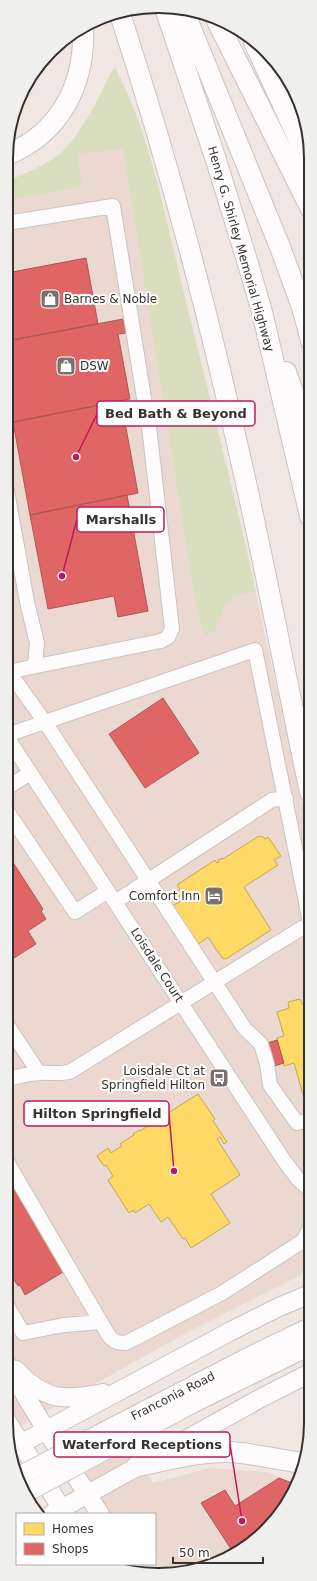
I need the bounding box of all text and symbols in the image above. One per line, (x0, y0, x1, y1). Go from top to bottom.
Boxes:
street label: Henry G. Shirley Memorial Highway (205, 145, 277, 353)
shop icon: Barnes & Noble (39, 288, 61, 310)
place label: Barnes & Noble (64, 292, 157, 306)
shop icon: DSW (55, 355, 77, 377)
place label: DSW (80, 359, 109, 373)
callout: Bed Bath & Beyond (97, 401, 255, 426)
text: Bed Bath & Beyond (105, 406, 247, 421)
callout: Marshalls (77, 507, 164, 532)
text: Marshalls (86, 512, 157, 527)
hotel icon: Comfort Inn (203, 885, 225, 907)
place label: Comfort Inn (129, 889, 200, 903)
street label: Loisdale Court (128, 925, 186, 1005)
place label: Loisdale Ct at Springfield Hilton (101, 1064, 205, 1092)
bus stop icon: Loisdale Ct at Springfield Hilton (208, 1067, 230, 1089)
callout: Hilton Springfield (24, 1101, 169, 1126)
text: Hilton Springfield (32, 1106, 162, 1121)
street label: Franconia Road (129, 1369, 217, 1423)
callout: Waterford Receptions (54, 1432, 230, 1457)
text: Waterford Receptions (62, 1437, 222, 1452)
legend (16, 1513, 156, 1565)
text: Homes (52, 1522, 94, 1536)
scale bar (173, 1539, 263, 1565)
text: Shops (52, 1542, 88, 1556)
text: 50 m (179, 1546, 210, 1560)

